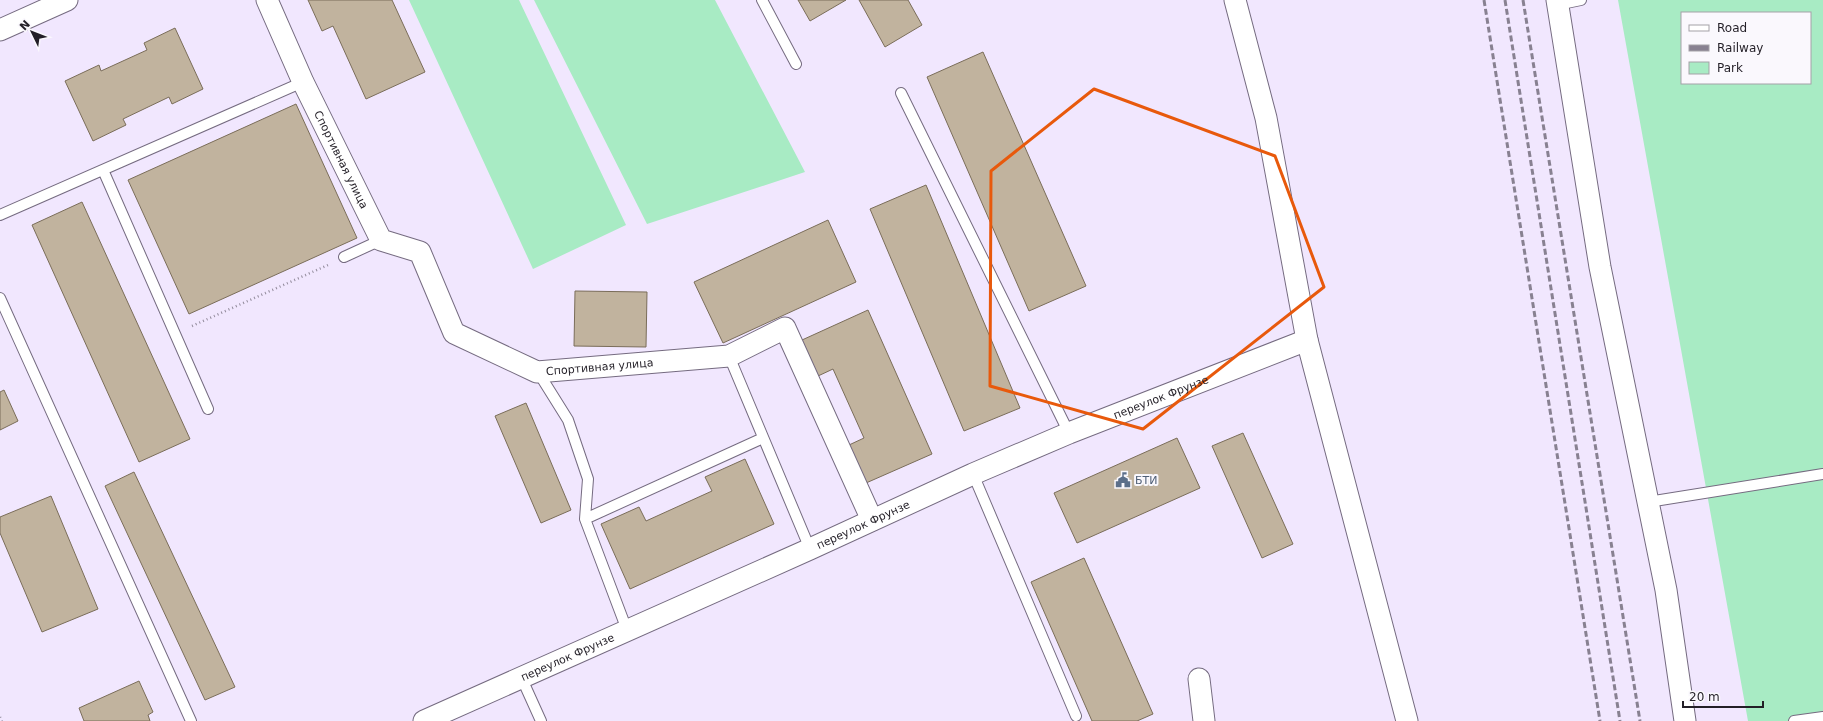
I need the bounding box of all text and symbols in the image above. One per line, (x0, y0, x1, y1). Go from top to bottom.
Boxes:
north arrow (12, 12, 52, 52)
legend (1681, 12, 1811, 84)
text: N (17, 18, 33, 33)
text: Road (1717, 21, 1747, 35)
text: Railway (1717, 41, 1763, 55)
text: Park (1717, 61, 1743, 75)
street label: Спортивная улица (312, 108, 371, 211)
street label: Спортивная улица (545, 356, 654, 378)
street label: переулок Фрунзе (1111, 373, 1210, 422)
public building icon: БТИ (1114, 471, 1132, 489)
place label: БТИ (1135, 474, 1158, 487)
street label: переулок Фрунзе (814, 497, 912, 552)
street label: переулок Фрунзе (519, 631, 616, 684)
scale bar (1683, 683, 1763, 709)
text: 20 m (1689, 690, 1720, 704)

